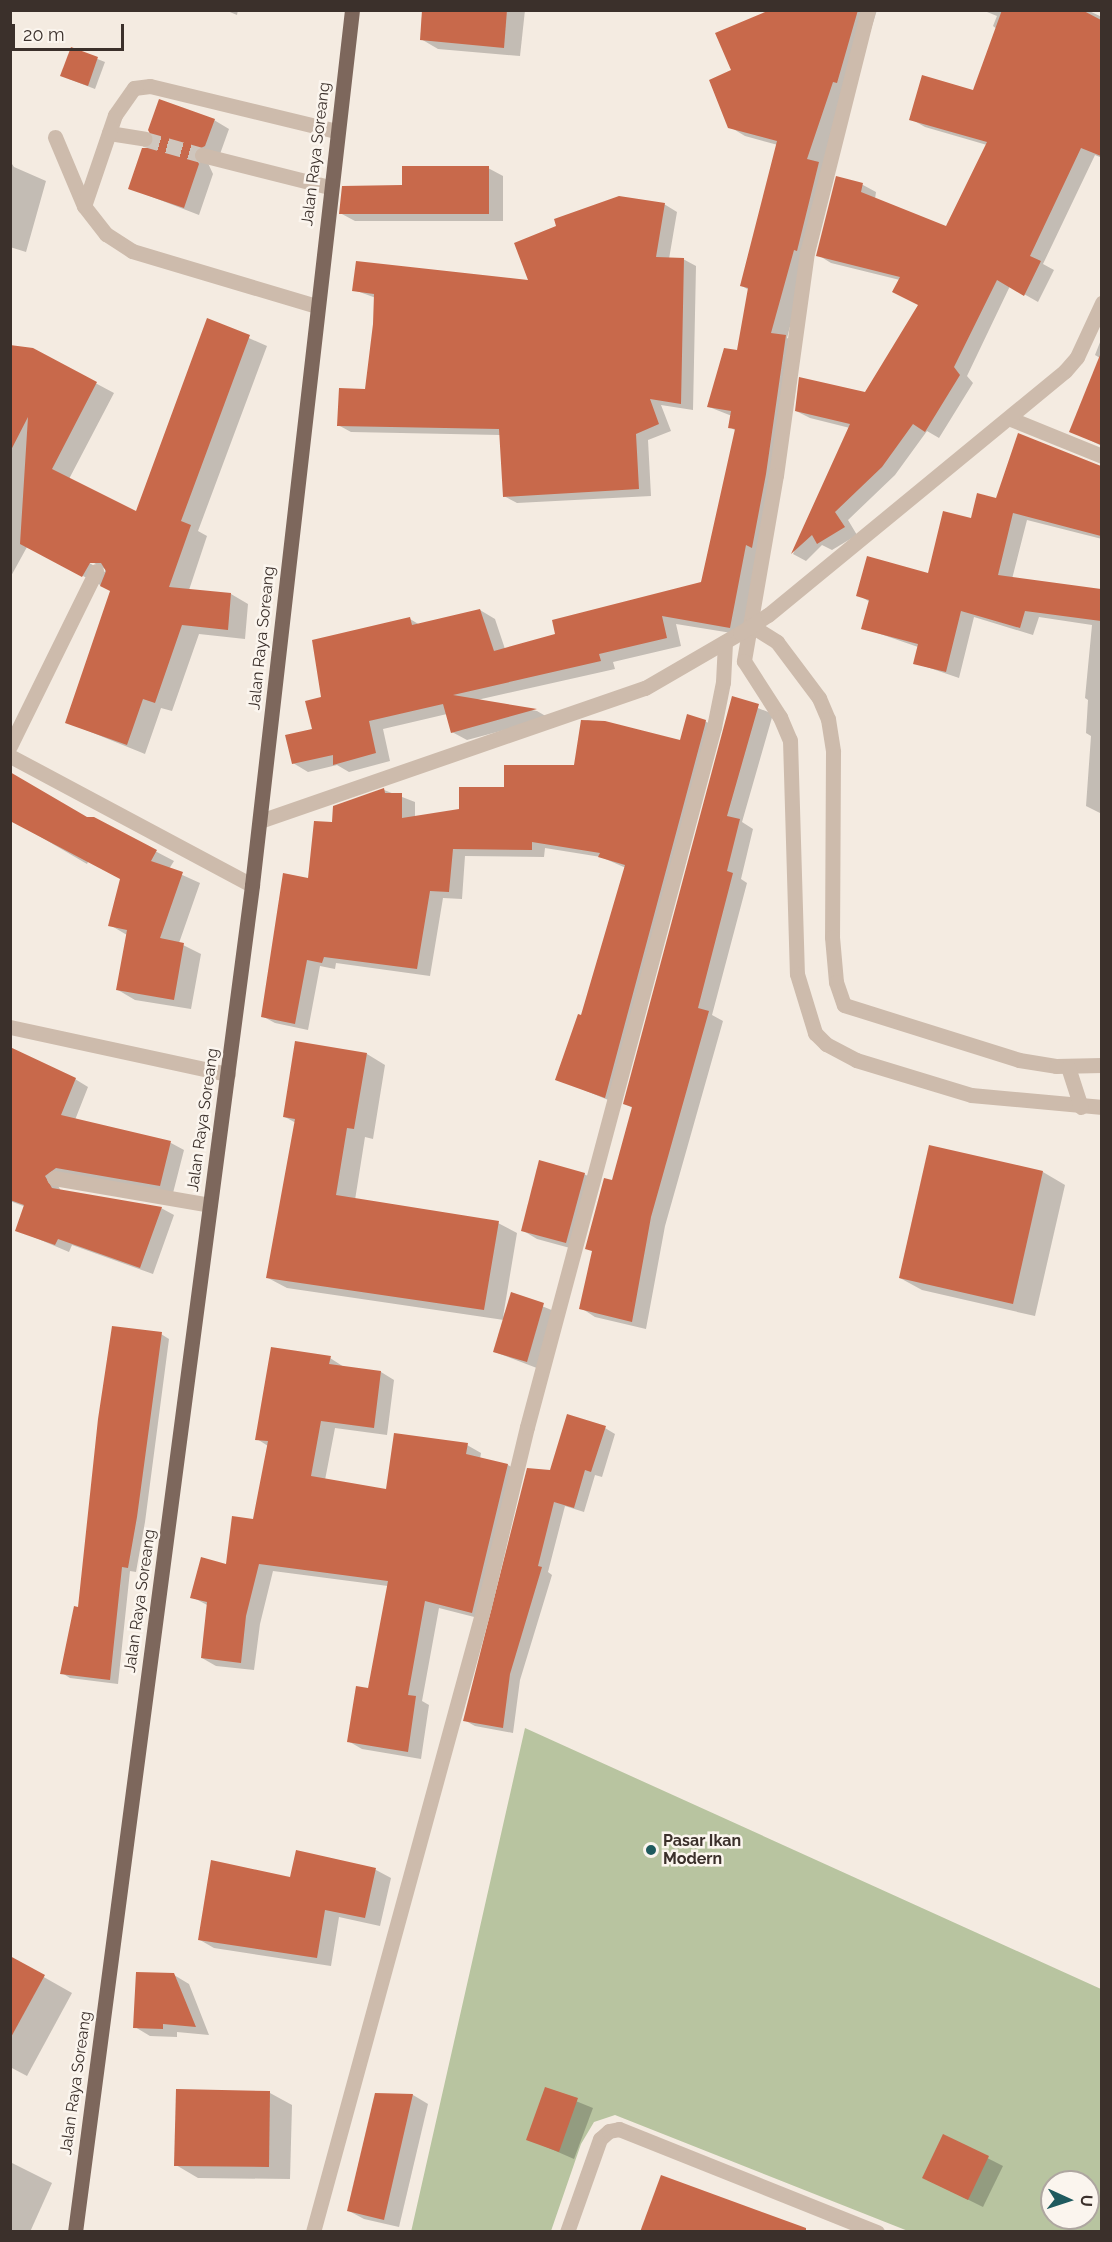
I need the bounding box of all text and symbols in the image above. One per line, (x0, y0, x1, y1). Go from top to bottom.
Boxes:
scale bar (15, 12, 128, 50)
text: 20 m (23, 24, 65, 45)
street label: Jalan Raya Soreang (298, 81, 334, 227)
street label: Jalan Raya Soreang (245, 565, 279, 711)
street label: Jalan Raya Soreang (183, 1047, 223, 1193)
street label: Jalan Raya Soreang (120, 1528, 160, 1674)
place label: Pasar Ikan Modern (663, 1831, 741, 1869)
marker: Pasar Ikan Modern (644, 1843, 658, 1857)
street label: Jalan Raya Soreang (56, 2010, 96, 2156)
north arrow (1040, 2170, 1100, 2230)
text: U (1077, 2194, 1096, 2207)

